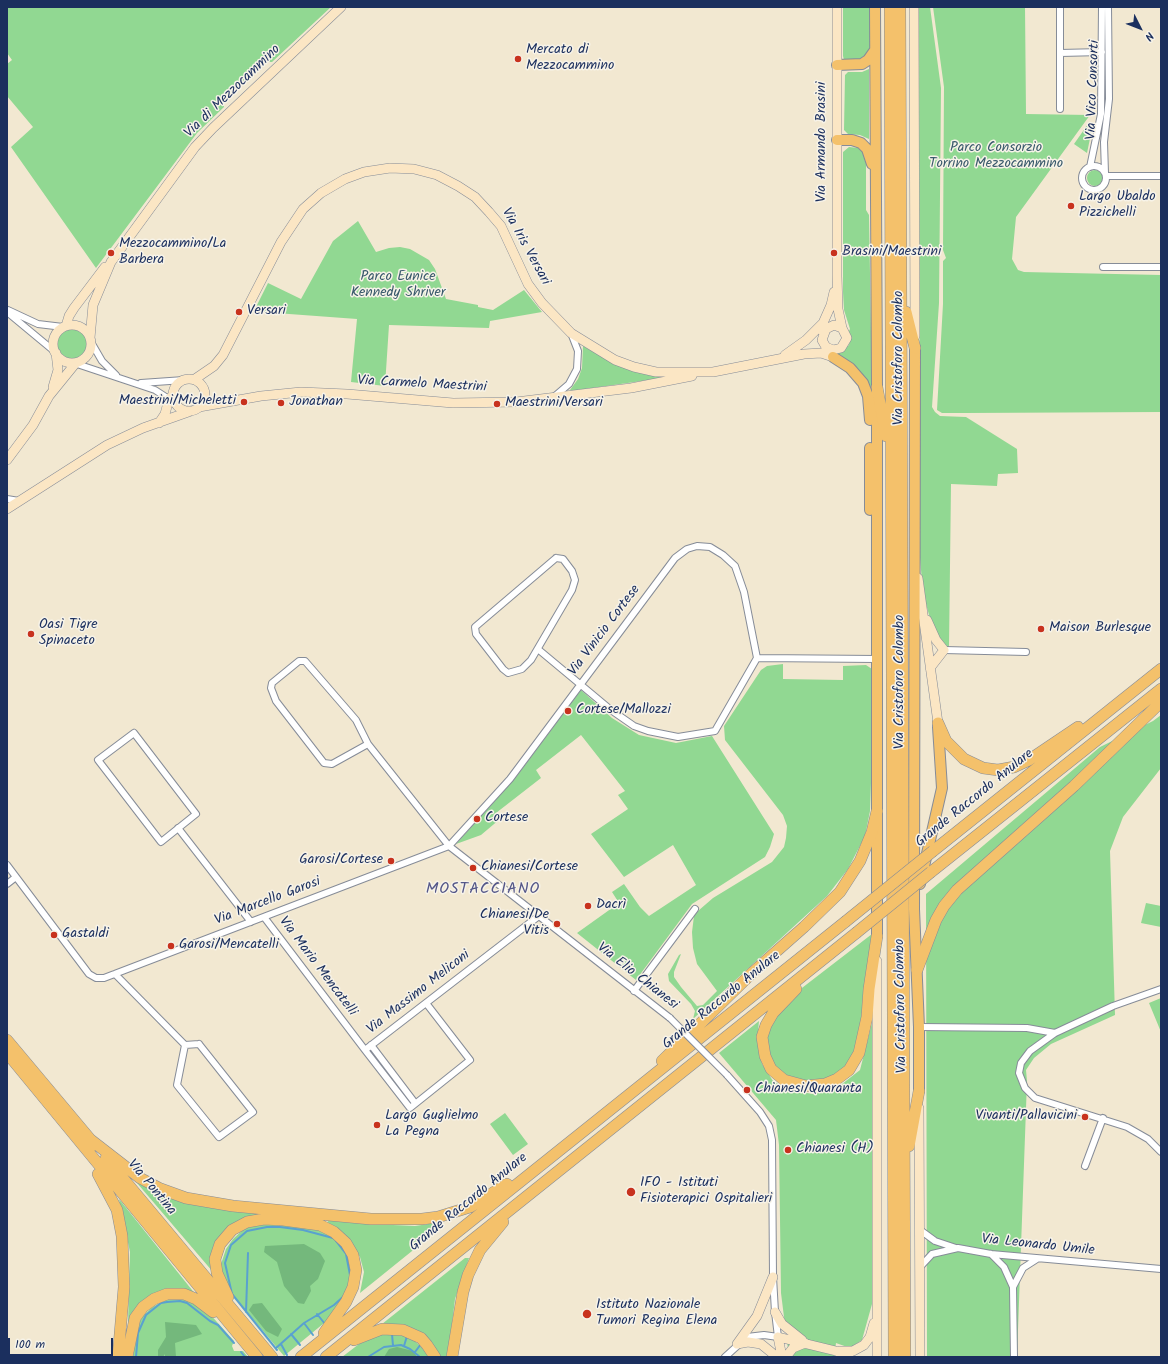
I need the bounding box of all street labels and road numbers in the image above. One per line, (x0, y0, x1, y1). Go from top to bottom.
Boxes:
street label: Via Vico Consorti (1084, 40, 1104, 140)
street label: Via di Mezzocammino (181, 42, 285, 142)
street label: Via Armando Brasini (815, 82, 831, 202)
street label: Via Iris Versari (497, 205, 553, 289)
street label: Via Cristoforo Colombo (892, 291, 908, 425)
street label: Via Carmelo Maestrini (357, 373, 487, 397)
street label: Via Vinicio Cortese (565, 582, 645, 680)
street label: Via Cristoforo Colombo (893, 615, 909, 749)
street label: Grande Raccordo Anulare (913, 746, 1037, 852)
street label: Via Marcello Garosi (213, 874, 323, 930)
street label: Via Mario Mencatelli (274, 914, 360, 1020)
street label: Via Cristoforo Colombo (892, 939, 912, 1073)
street label: Via Elio Chianesi (593, 940, 681, 1014)
street label: Via Massimo Meliconi (364, 947, 474, 1039)
street label: Grande Raccordo Anulare (660, 948, 784, 1054)
street label: Grande Raccordo Anulare (407, 1150, 531, 1256)
street label: Via Pontina (123, 1157, 179, 1219)
street label: Via Leonardo Umile (981, 1232, 1095, 1260)

